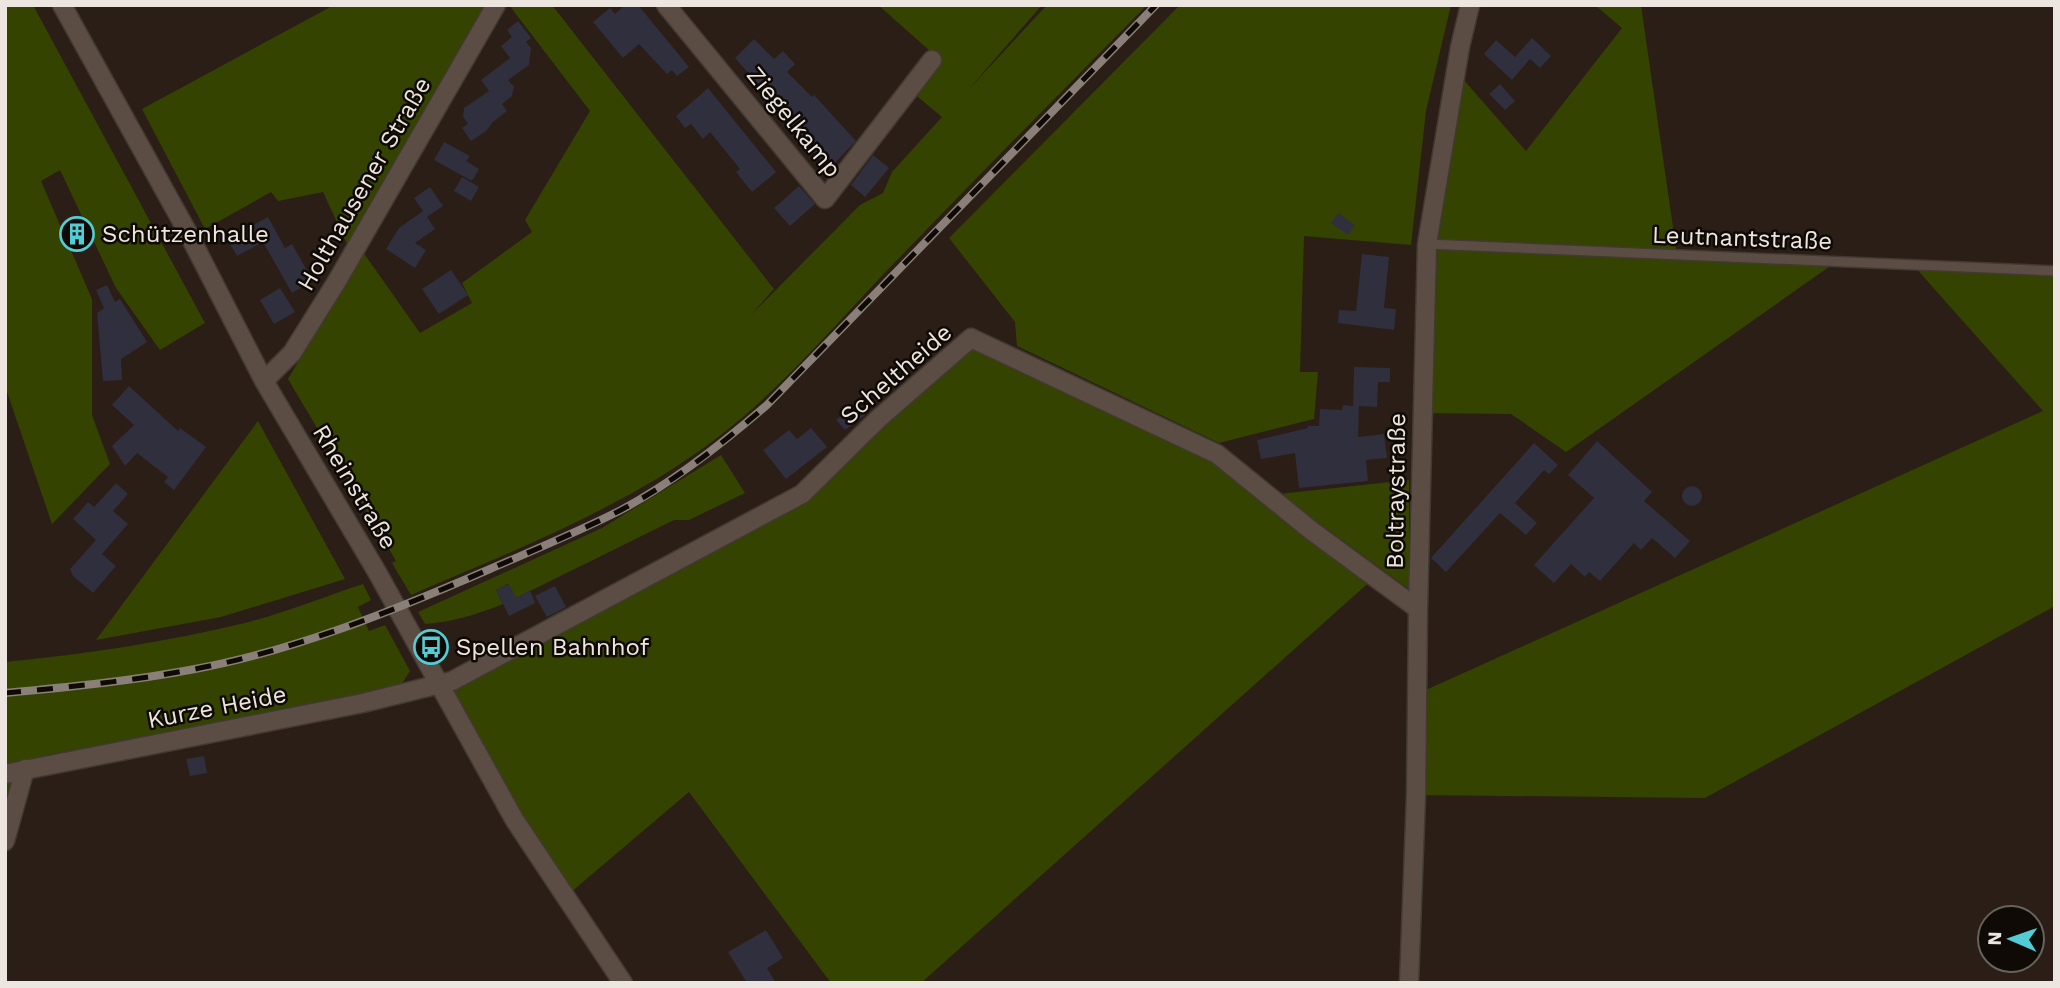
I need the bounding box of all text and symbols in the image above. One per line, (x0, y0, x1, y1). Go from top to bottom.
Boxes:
street label: Ziegelkamp (741, 61, 847, 183)
street label: Holthausener Straße (291, 72, 437, 296)
building icon: Schützenhalle (58, 215, 96, 253)
place label: Schützenhalle (102, 220, 269, 248)
street label: Leutnantstraße (1651, 221, 1833, 255)
street label: Scheltheide (835, 318, 957, 430)
street label: Boltraystraße (1381, 413, 1411, 569)
street label: Rheinstraße (307, 420, 403, 554)
bus stop icon: Spellen Bahnhof (412, 628, 450, 666)
place label: Spellen Bahnhof (456, 633, 650, 661)
street label: Kurze Heide (145, 680, 289, 734)
north arrow (1976, 904, 2046, 974)
text: N (1983, 931, 2006, 946)

